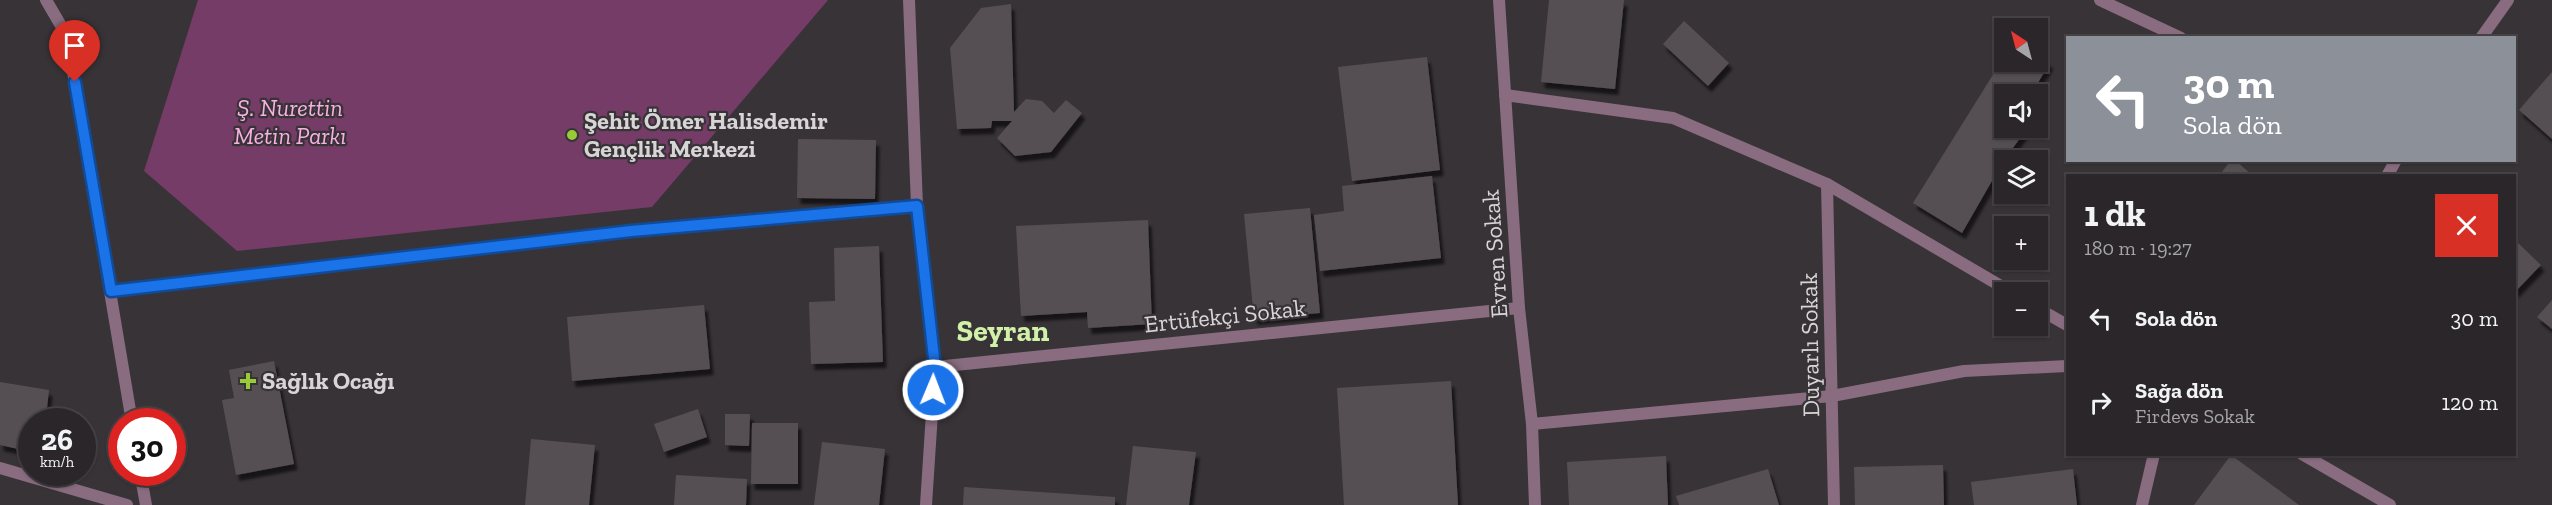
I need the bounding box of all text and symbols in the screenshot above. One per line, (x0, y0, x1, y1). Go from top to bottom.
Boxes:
north arrow (1994, 18, 2048, 72)
map controls (1994, 18, 2048, 336)
pin (49, 20, 100, 82)
icon: arrive (58, 29, 91, 62)
text: 30 m (2183, 58, 2274, 109)
icon: left (2084, 60, 2162, 138)
button: sound (1994, 84, 2048, 138)
park label: Ş. Nurettin Metin Parkı (234, 93, 346, 150)
place label: Şehit Ömer Halisdemir Gençlik Merkezi (584, 106, 828, 163)
text: Sola dön (2183, 109, 2282, 141)
marker: Şehit Ömer Halisdemir Gençlik Merkezi (565, 128, 579, 142)
button: layers (1994, 150, 2048, 204)
street label: Evren Sokak (1476, 188, 1513, 319)
text: 1 dk (2084, 192, 2146, 235)
button: close (2435, 194, 2498, 257)
button: + (1994, 216, 2048, 270)
text: 180 m · 19:27 (2084, 236, 2192, 260)
street label: Duyarlı Sokak (1794, 272, 1825, 417)
button: − (1994, 282, 2048, 336)
street label: Ertüfekçi Sokak (1143, 293, 1308, 338)
icon: left (2084, 302, 2117, 335)
text: Sola dön (2135, 305, 2217, 332)
text: 30 m (2451, 305, 2498, 332)
district label: Seyran (957, 313, 1050, 349)
position arrow (901, 358, 965, 422)
place label: Sağlık Ocağı (262, 366, 394, 395)
marker: Sağlık Ocağı (239, 372, 257, 390)
text: Sağa dön (2135, 377, 2223, 404)
icon: right (2084, 386, 2117, 419)
text: 120 m (2442, 389, 2498, 416)
text: Firdevs Sokak (2135, 404, 2255, 428)
speed limit sign: 30 (108, 408, 186, 486)
text: 26 (41, 422, 73, 458)
text: km/h (40, 453, 74, 471)

